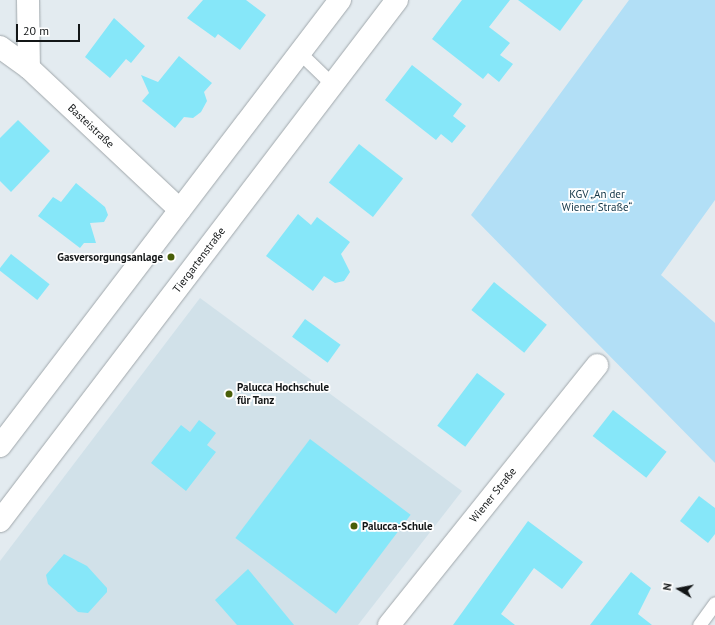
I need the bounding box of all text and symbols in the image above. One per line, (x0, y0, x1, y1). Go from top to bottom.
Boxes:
scale bar (18, 16, 82, 42)
text: 20 m (23, 23, 49, 38)
street label: Basteistraße (65, 101, 117, 151)
park label: KGV „An der Wiener Straße“ (562, 188, 632, 214)
street label: Tiergartenstraße (170, 225, 228, 295)
place label: Gasversorgungsanlage (57, 250, 163, 264)
marker: Gasversorgungsanlage (166, 252, 176, 262)
place label: Palucca Hochschule für Tanz (237, 381, 329, 407)
marker: Palucca Hochschule für Tanz (224, 389, 234, 399)
street label: Wiener Straße (467, 465, 519, 525)
place label: Palucca-Schule (362, 519, 433, 533)
marker: Palucca-Schule (349, 521, 359, 531)
north arrow (659, 569, 699, 609)
text: N (660, 582, 675, 592)

